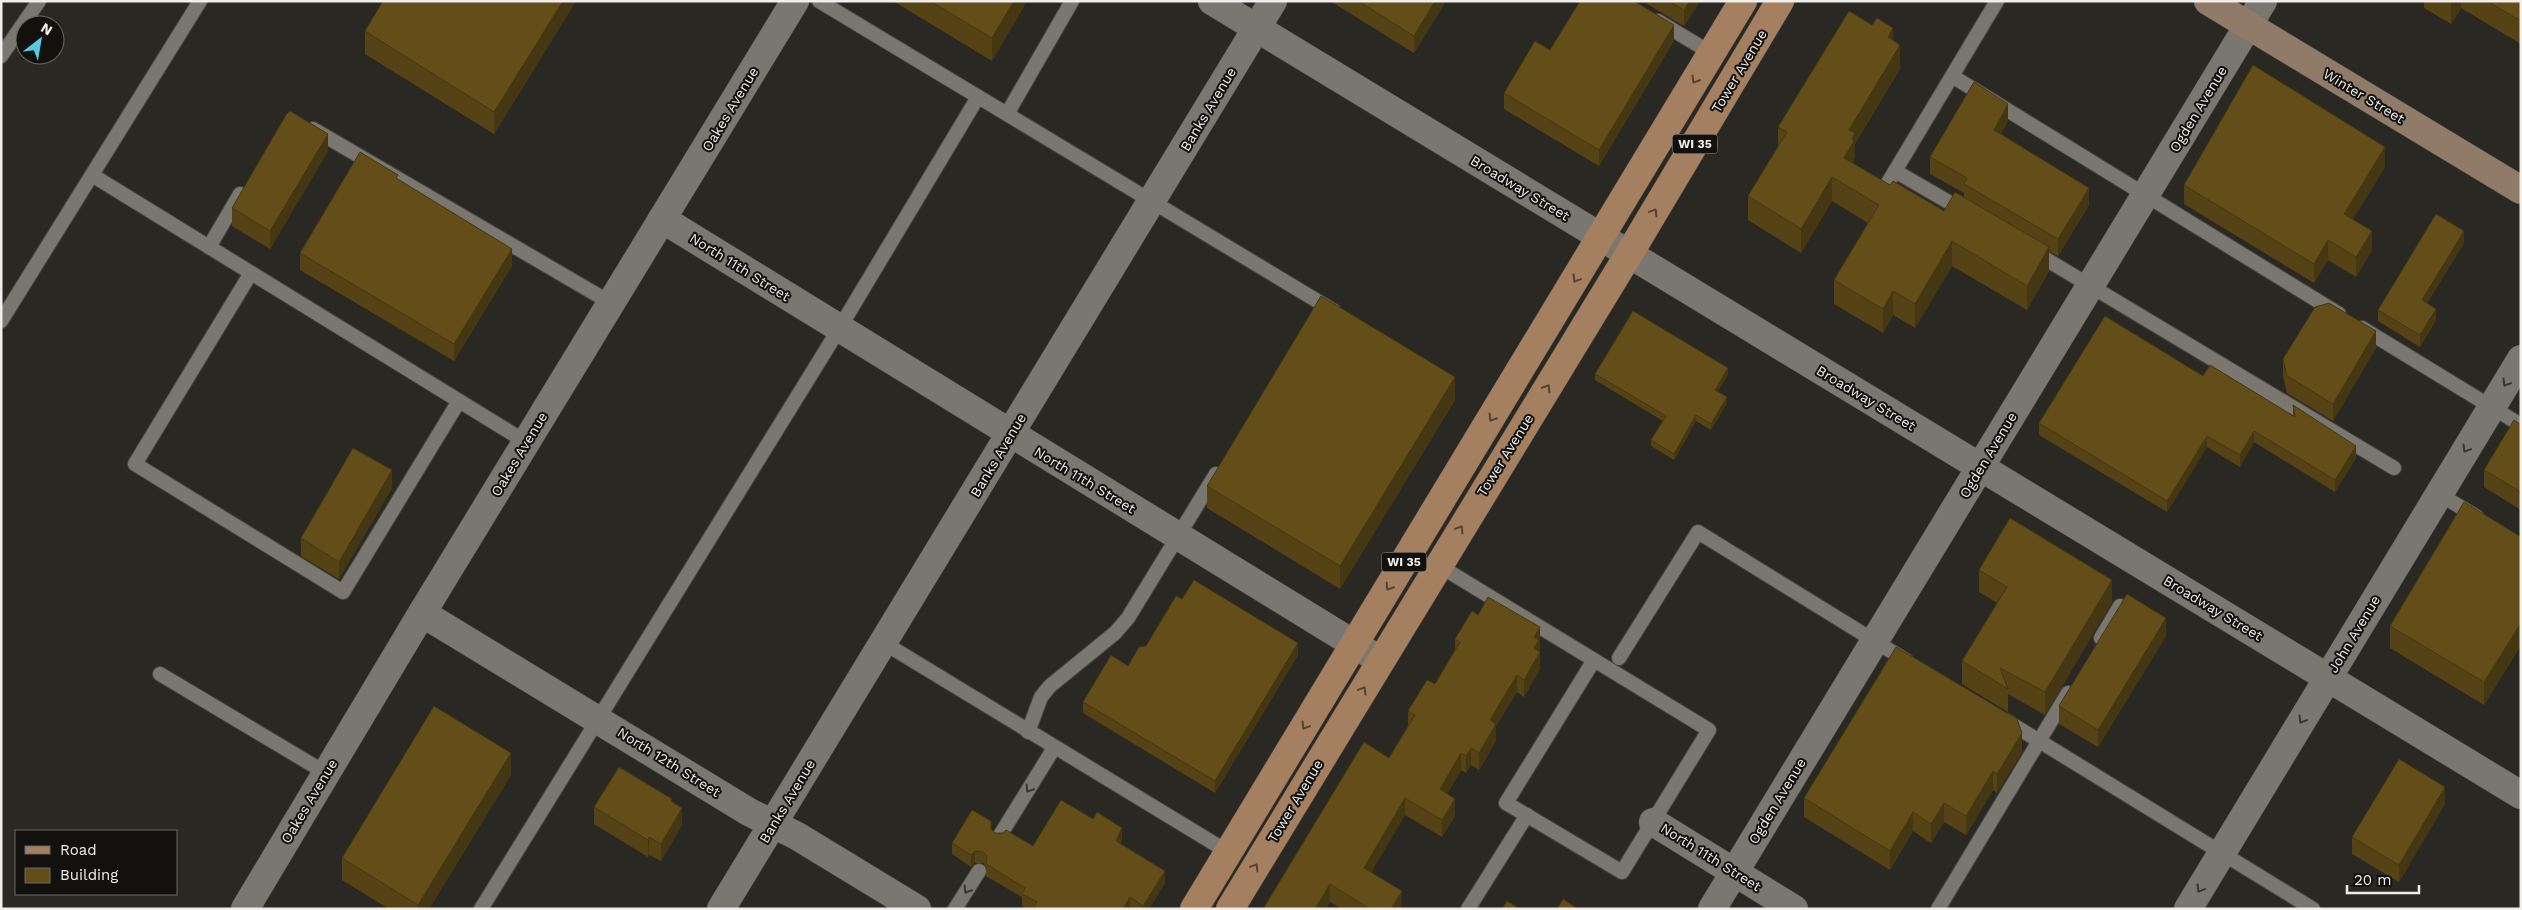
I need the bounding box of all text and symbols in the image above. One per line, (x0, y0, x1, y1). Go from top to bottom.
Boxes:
north arrow (15, 15, 65, 65)
text: N (38, 19, 55, 38)
street label: Tower Avenue (1708, 27, 1770, 115)
street label: Ogden Avenue (2166, 63, 2230, 155)
street label: Oakes Avenue (699, 64, 761, 154)
street label: Banks Avenue (1177, 64, 1239, 154)
street label: Winter Street (2320, 65, 2408, 127)
one-way arrow (1692, 75, 1702, 84)
road number: WI 35 (1672, 134, 1718, 154)
street label: Broadway Street (1468, 152, 1572, 224)
one-way arrow (1648, 209, 1658, 218)
street label: North 11th Street (687, 230, 793, 304)
one-way arrow (1573, 274, 1583, 283)
street label: Broadway Street (1814, 362, 1918, 434)
one-way arrow (2503, 378, 2513, 387)
one-way arrow (1540, 384, 1550, 393)
street label: Oakes Avenue (488, 409, 550, 499)
street label: Ogden Avenue (1956, 409, 2020, 501)
street label: Banks Avenue (967, 410, 1029, 500)
street label: Tower Avenue (1473, 411, 1537, 499)
one-way arrow (1489, 413, 1499, 422)
street label: North 11th Street (1031, 443, 1139, 517)
one-way arrow (2462, 444, 2472, 453)
one-way arrow (1453, 526, 1463, 535)
road number: WI 35 (1382, 552, 1426, 572)
street label: Broadway Street (2161, 572, 2265, 644)
one-way arrow (1386, 581, 1396, 590)
street label: John Avenue (2325, 592, 2383, 676)
one-way arrow (1356, 686, 1366, 695)
one-way arrow (2299, 714, 2309, 723)
one-way arrow (1301, 720, 1311, 729)
street label: North 12th Street (615, 724, 723, 800)
street label: Ogden Avenue (1745, 755, 1809, 847)
street label: Oakes Avenue (278, 756, 340, 846)
street label: Banks Avenue (756, 756, 818, 846)
street label: Tower Avenue (1264, 757, 1326, 845)
one-way arrow (1025, 784, 1035, 793)
street label: North 11th Street (1658, 820, 1764, 894)
legend (15, 830, 178, 895)
text: Road (60, 841, 97, 859)
scale bar (2347, 862, 2420, 894)
one-way arrow (1248, 864, 1258, 873)
text: Building (60, 866, 118, 884)
text: 20 m (2354, 871, 2392, 889)
one-way arrow (2196, 883, 2206, 892)
one-way arrow (964, 884, 973, 893)

